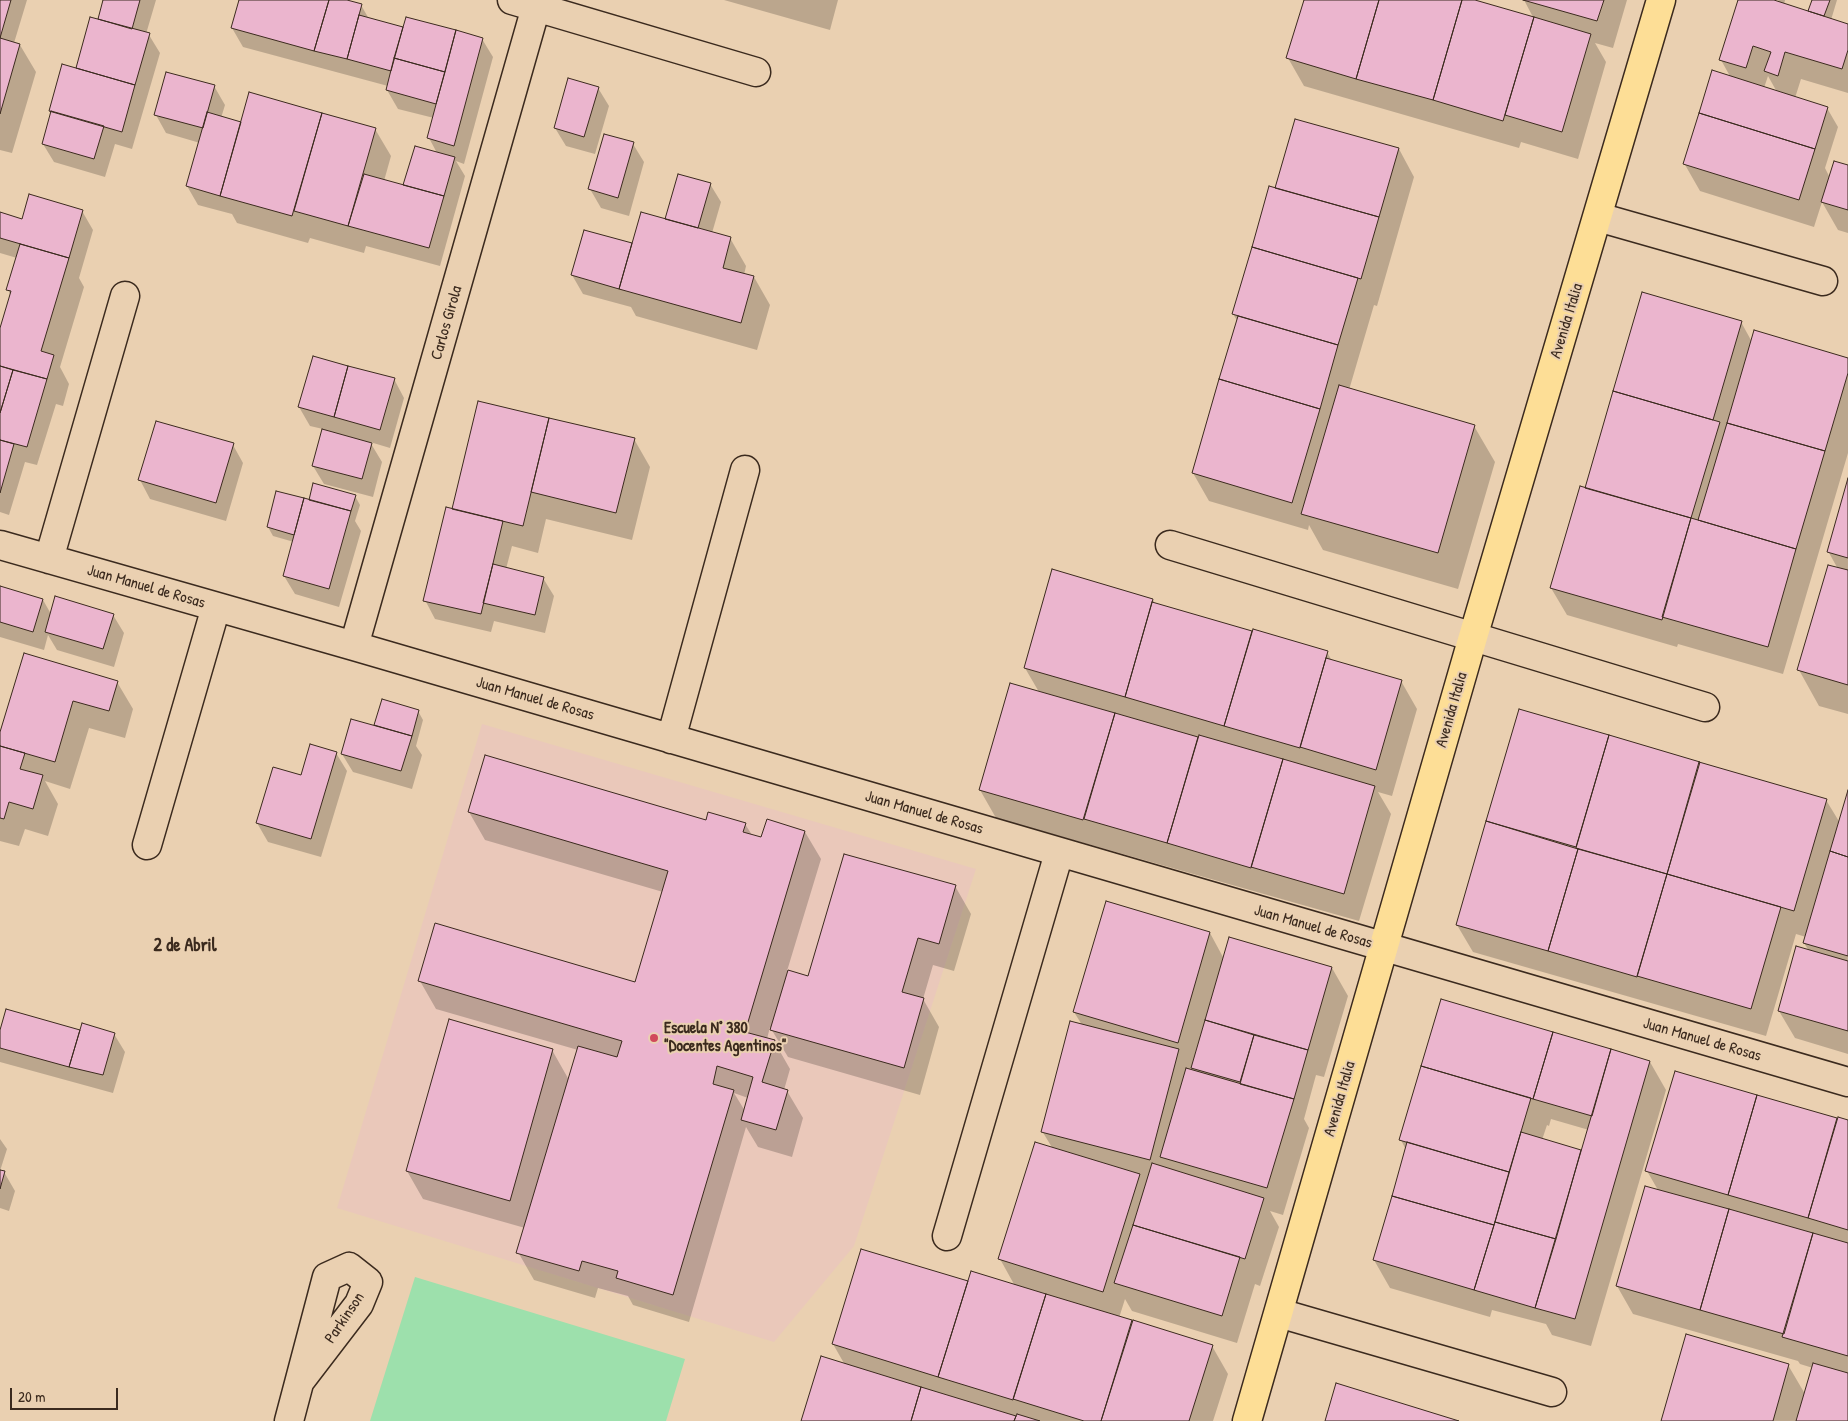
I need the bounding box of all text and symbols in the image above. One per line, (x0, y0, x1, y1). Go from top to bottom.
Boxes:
street label: Avenida Italia (1547, 281, 1587, 361)
street label: Carlos Girola (427, 284, 467, 362)
street label: Juan Manuel de Rosas (85, 561, 207, 613)
street label: Avenida Italia (1432, 670, 1472, 750)
street label: Juan Manuel de Rosas (474, 673, 596, 725)
street label: Juan Manuel de Rosas (863, 787, 985, 839)
street label: Juan Manuel de Rosas (1252, 901, 1374, 953)
district label: 2 de Abril (154, 935, 216, 957)
street label: Juan Manuel de Rosas (1641, 1014, 1763, 1066)
place label: Escuela N° 380 "Docentes Agentinos" (664, 1019, 787, 1057)
marker: Escuela N° 380 "Docentes Agentinos" (648, 1032, 660, 1044)
street label: Avenida Italia (1320, 1059, 1360, 1139)
street label: Parkinson (321, 1289, 369, 1347)
scale bar (12, 1378, 120, 1410)
text: 20 m (18, 1386, 45, 1407)

